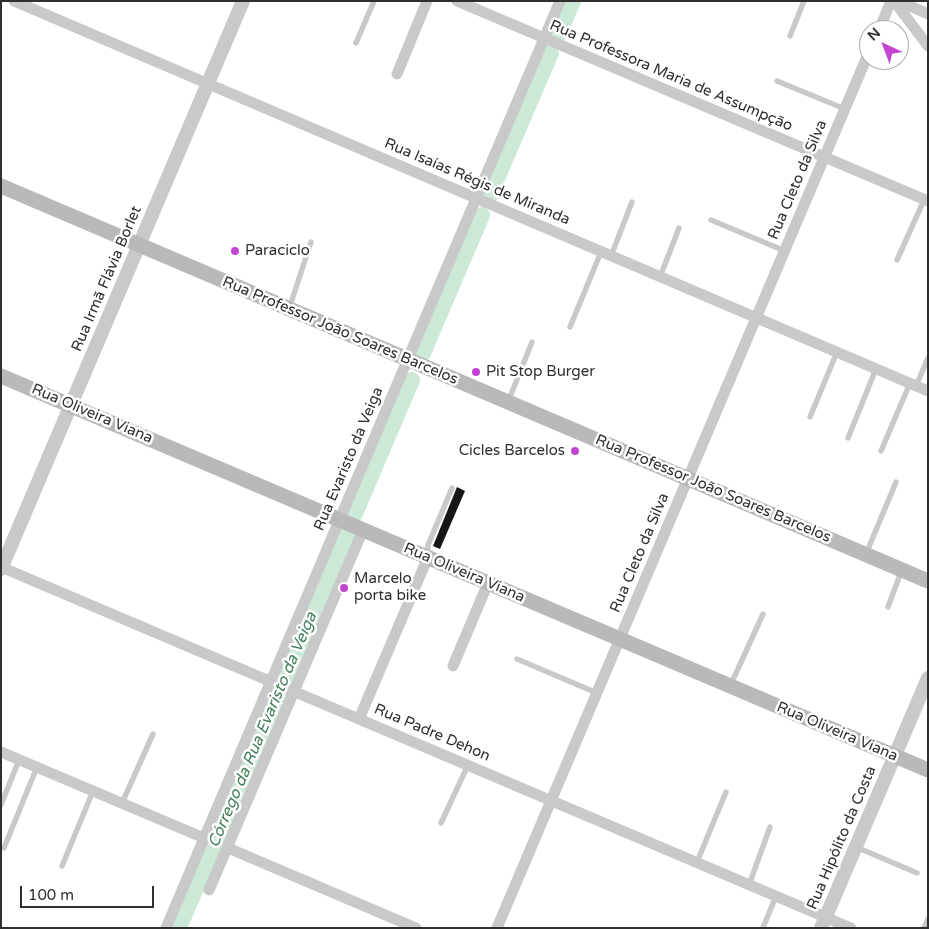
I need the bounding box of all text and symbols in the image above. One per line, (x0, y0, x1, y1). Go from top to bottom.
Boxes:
street label: Rua Professora Maria de Assumpção (547, 17, 795, 135)
north arrow (859, 20, 909, 70)
text: N (864, 24, 884, 44)
street label: Rua Cleto da Silva (765, 118, 831, 242)
street label: Rua Isaías Régis de Miranda (382, 135, 572, 229)
street label: Rua Irmã Flávia Borlet (68, 204, 146, 354)
place label: Paraciclo (245, 242, 310, 260)
marker: Paraciclo (229, 245, 241, 257)
street label: Rua Professor João Soares Barcelos (220, 273, 460, 389)
place label: Pit Stop Burger (486, 363, 595, 381)
marker: Pit Stop Burger (470, 366, 482, 378)
street label: Rua Oliveira Viana (29, 380, 155, 448)
street label: Rua Evaristo da Veiga (311, 384, 387, 534)
street label: Rua Professor João Soares Barcelos (593, 431, 833, 547)
place label: Cicles Barcelos (459, 442, 565, 460)
marker: Cicles Barcelos (569, 445, 581, 457)
street label: Rua Cleto da Silva (607, 491, 673, 615)
street label: Rua Oliveira Viana (401, 539, 527, 607)
place label: Marcelo porta bike (354, 570, 426, 605)
marker: Marcelo porta bike (338, 582, 350, 594)
water label: Córrego da Rua Evaristo da Veiga (205, 609, 321, 851)
street label: Rua Oliveira Viana (774, 698, 900, 766)
street label: Rua Padre Dehon (371, 700, 493, 766)
street label: Rua Hipólito da Costa (804, 764, 880, 912)
scale bar (22, 876, 156, 908)
text: 100 m (28, 886, 74, 904)

